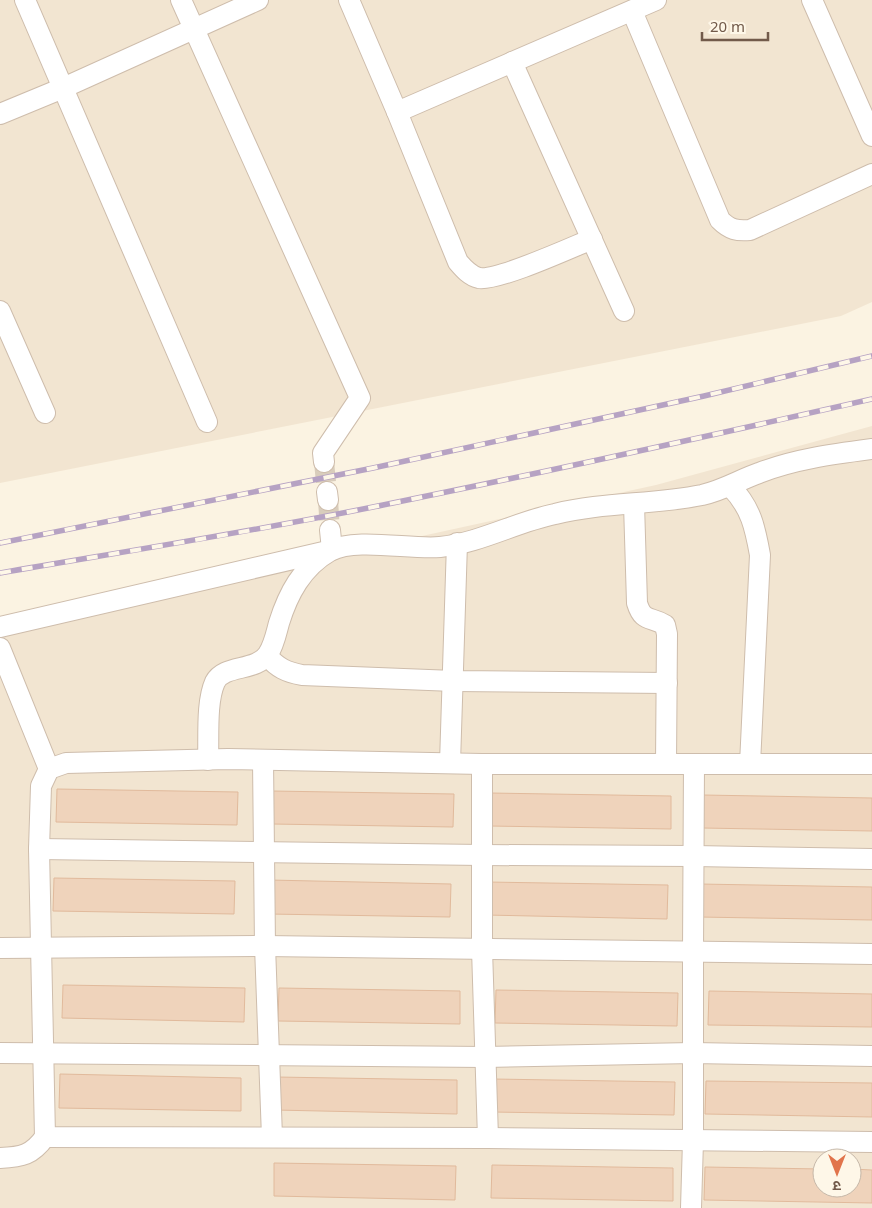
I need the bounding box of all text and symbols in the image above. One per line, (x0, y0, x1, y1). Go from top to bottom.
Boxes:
scale bar (702, 10, 768, 42)
text: 20 m (710, 16, 745, 36)
north arrow (812, 1148, 862, 1198)
text: उ (832, 1177, 841, 1196)

